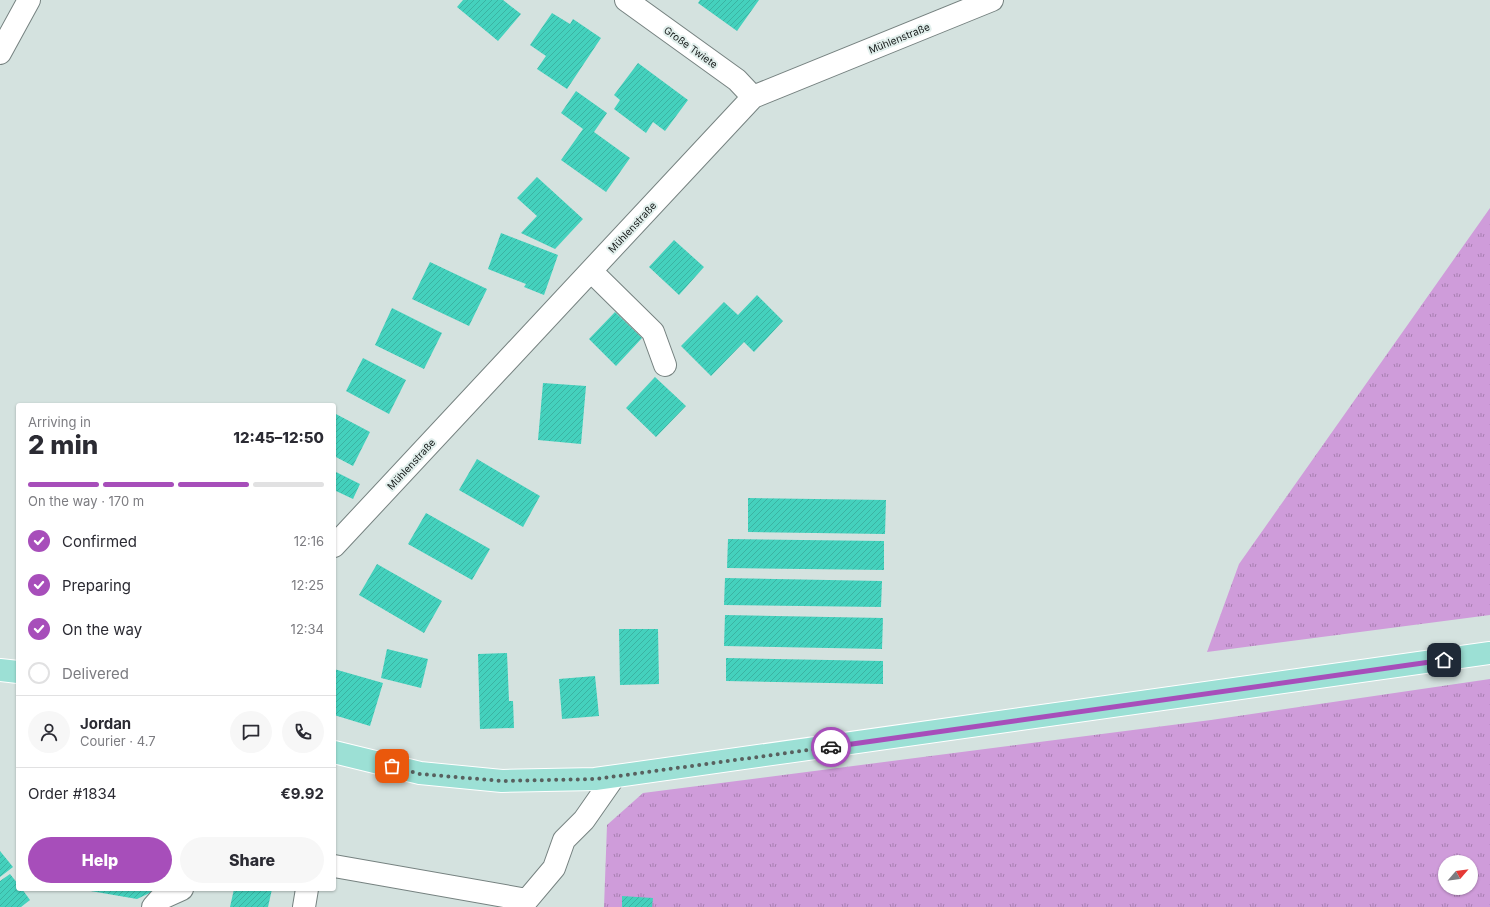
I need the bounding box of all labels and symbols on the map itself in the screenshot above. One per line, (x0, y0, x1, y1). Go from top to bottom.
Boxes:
street label: Mühlenstraße (867, 20, 932, 56)
street label: Große Twiete (662, 24, 720, 71)
street label: Mühlenstraße (605, 199, 659, 255)
street label: Mühlenstraße (384, 436, 438, 492)
pin (1427, 643, 1461, 677)
courier (811, 727, 851, 767)
pin (375, 749, 409, 783)
north arrow (1438, 855, 1478, 895)

